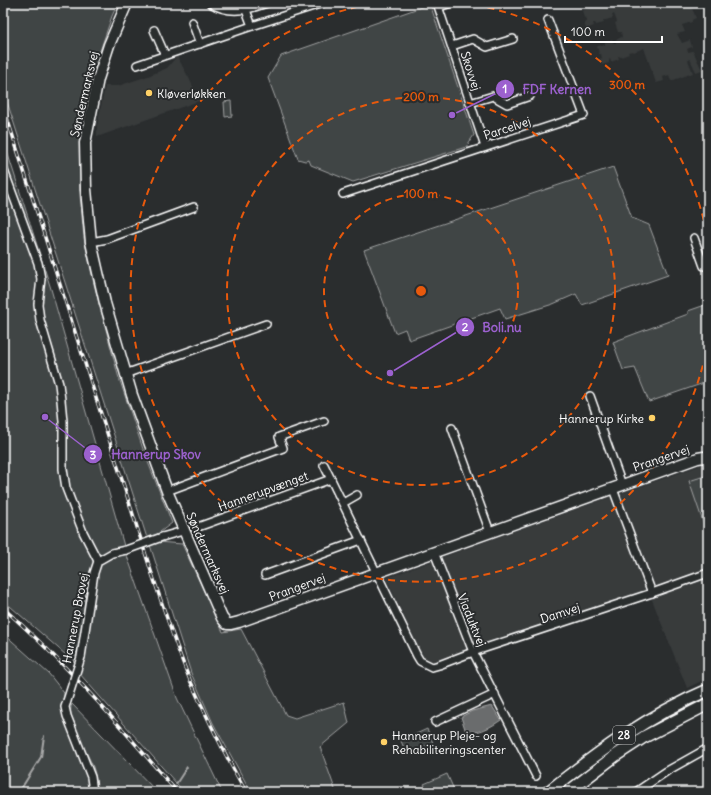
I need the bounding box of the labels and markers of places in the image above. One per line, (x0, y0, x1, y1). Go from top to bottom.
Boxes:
callout: FDF Kernen (495, 77, 600, 102)
place label: Kløverløkken (157, 86, 226, 101)
marker: Kløverløkken (144, 88, 154, 98)
centre of rings (414, 284, 428, 298)
callout: Boli.nu (455, 315, 530, 340)
place label: Hannerup Kirke (559, 411, 644, 426)
marker: Hannerup Kirke (647, 413, 657, 423)
callout: Hannerup Skov (83, 442, 208, 467)
place label: Hannerup Pleje- og Rehabiliteringscenter (392, 728, 506, 757)
marker: Hannerup Pleje- og Rehabiliteringscenter (379, 737, 389, 747)

